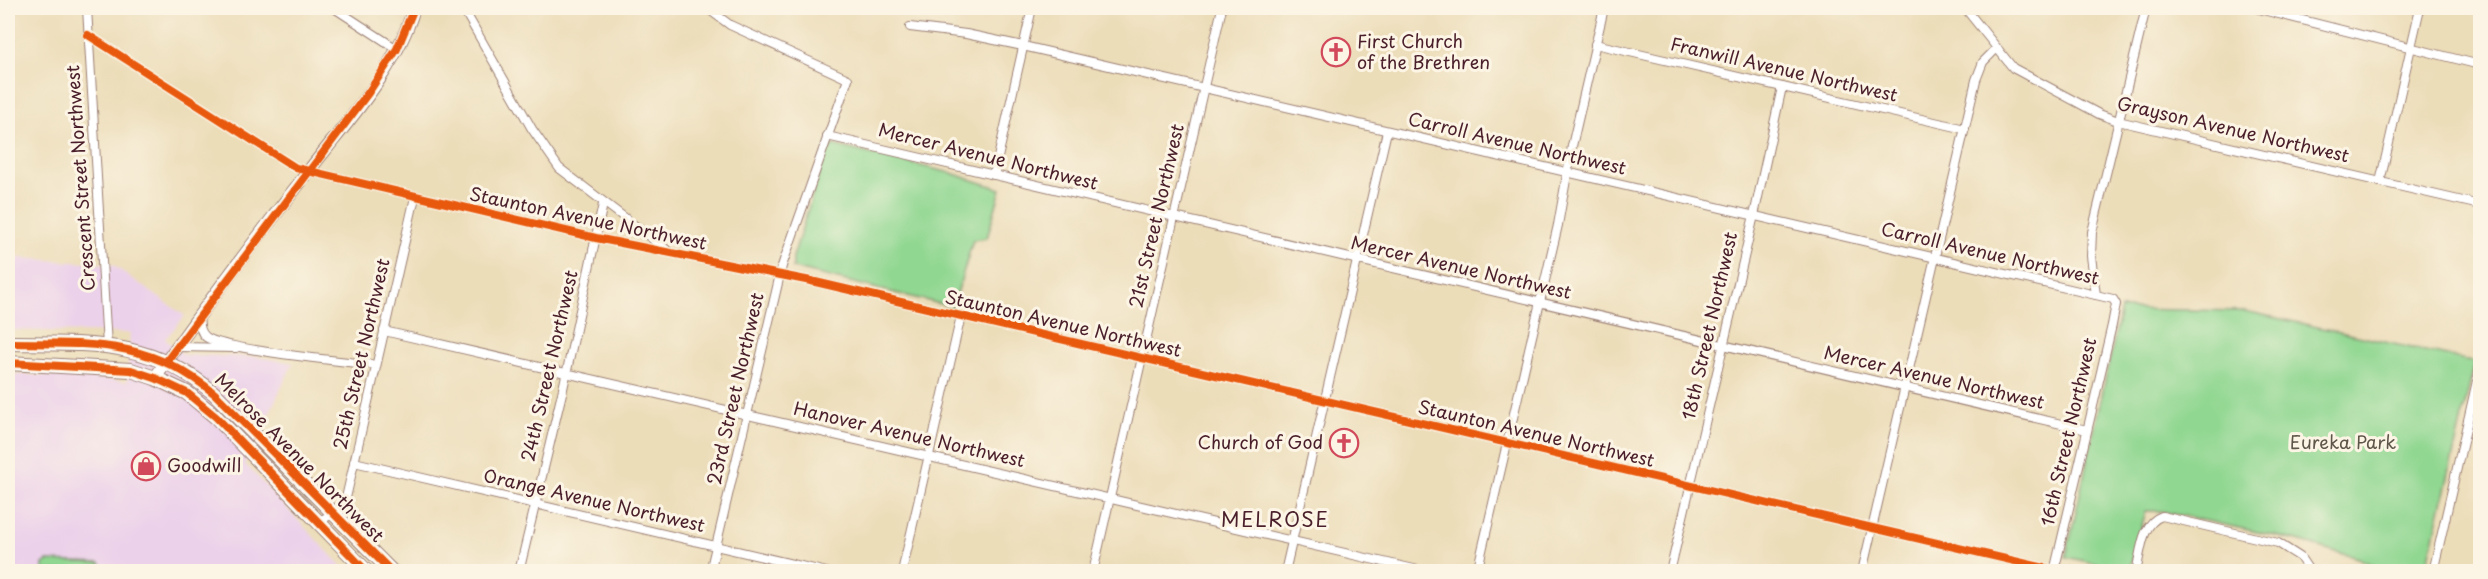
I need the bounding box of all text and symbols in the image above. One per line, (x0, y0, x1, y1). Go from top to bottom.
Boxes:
place label: First Church of the Brethren (1357, 27, 1490, 75)
street label: Franwill Avenue Northwest (1668, 29, 1900, 108)
church icon: First Church of the Brethren (1320, 36, 1352, 68)
street label: Crescent Street Northwest (58, 64, 101, 292)
street label: Grayson Avenue Northwest (2115, 89, 2352, 168)
street label: Carroll Avenue Northwest (1406, 104, 1629, 181)
street label: Mercer Avenue Northwest (876, 115, 1101, 196)
street label: 21st Street Northwest (1121, 121, 1190, 310)
street label: Staunton Avenue Northwest (467, 179, 709, 256)
street label: Carroll Avenue Northwest (1879, 214, 2102, 291)
street label: Mercer Avenue Northwest (1348, 228, 1574, 305)
street label: 18th Street Northwest (1674, 229, 1743, 422)
street label: 25th Street Northwest (325, 256, 396, 452)
street label: 24th Street Northwest (513, 267, 584, 464)
street label: Staunton Avenue Northwest (943, 282, 1184, 363)
street label: 23rd Street Northwest (699, 290, 770, 487)
street label: 16th Street Northwest (2033, 335, 2102, 528)
street label: Mercer Avenue Northwest (1821, 338, 2047, 415)
street label: Melrose Avenue Northwest (209, 366, 391, 548)
street label: Staunton Avenue Northwest (1416, 392, 1657, 473)
street label: Hanover Avenue Northwest (791, 394, 1028, 473)
church icon: Church of God (1328, 427, 1360, 459)
place label: Church of God (1197, 428, 1323, 455)
park label: Eureka Park (2290, 428, 2396, 455)
shop icon: Goodwill (130, 450, 162, 482)
place label: Goodwill (167, 451, 241, 478)
street label: Orange Avenue Northwest (481, 461, 708, 538)
district label: MELROSE (1221, 504, 1329, 534)

